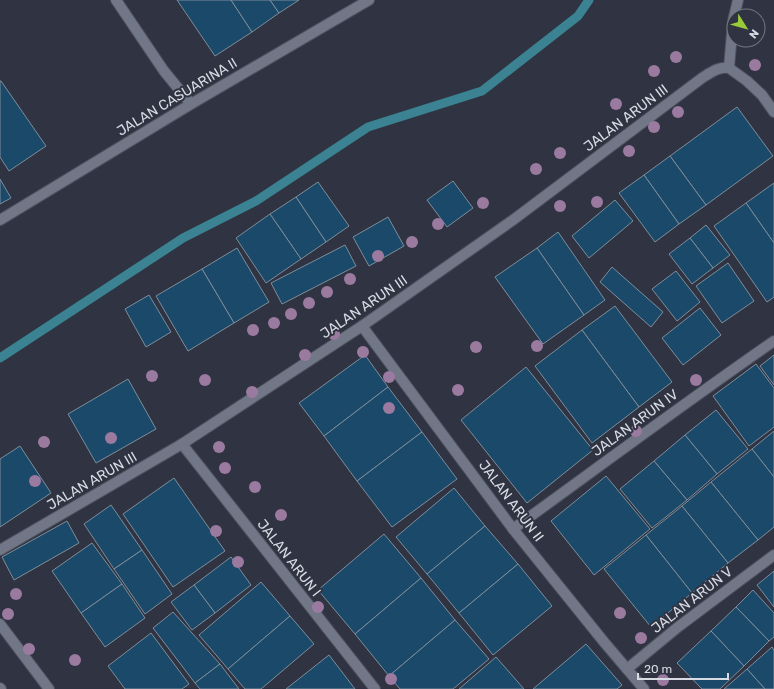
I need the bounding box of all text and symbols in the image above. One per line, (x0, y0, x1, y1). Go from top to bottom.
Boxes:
north arrow (726, 8, 766, 48)
text: N (746, 27, 761, 41)
street label: JALAN CASUARINA II (114, 54, 240, 140)
street label: JALAN ARUN III (581, 81, 671, 155)
street label: JALAN ARUN III (317, 272, 411, 342)
street label: JALAN ARUN IV (588, 386, 682, 460)
street label: JALAN ARUN III (44, 448, 140, 514)
street label: JALAN ARUN II (475, 457, 547, 545)
street label: JALAN ARUN I (254, 516, 324, 600)
street label: JALAN ARUN V (648, 563, 736, 637)
scale bar (638, 655, 728, 681)
text: 20 m (644, 662, 672, 676)

